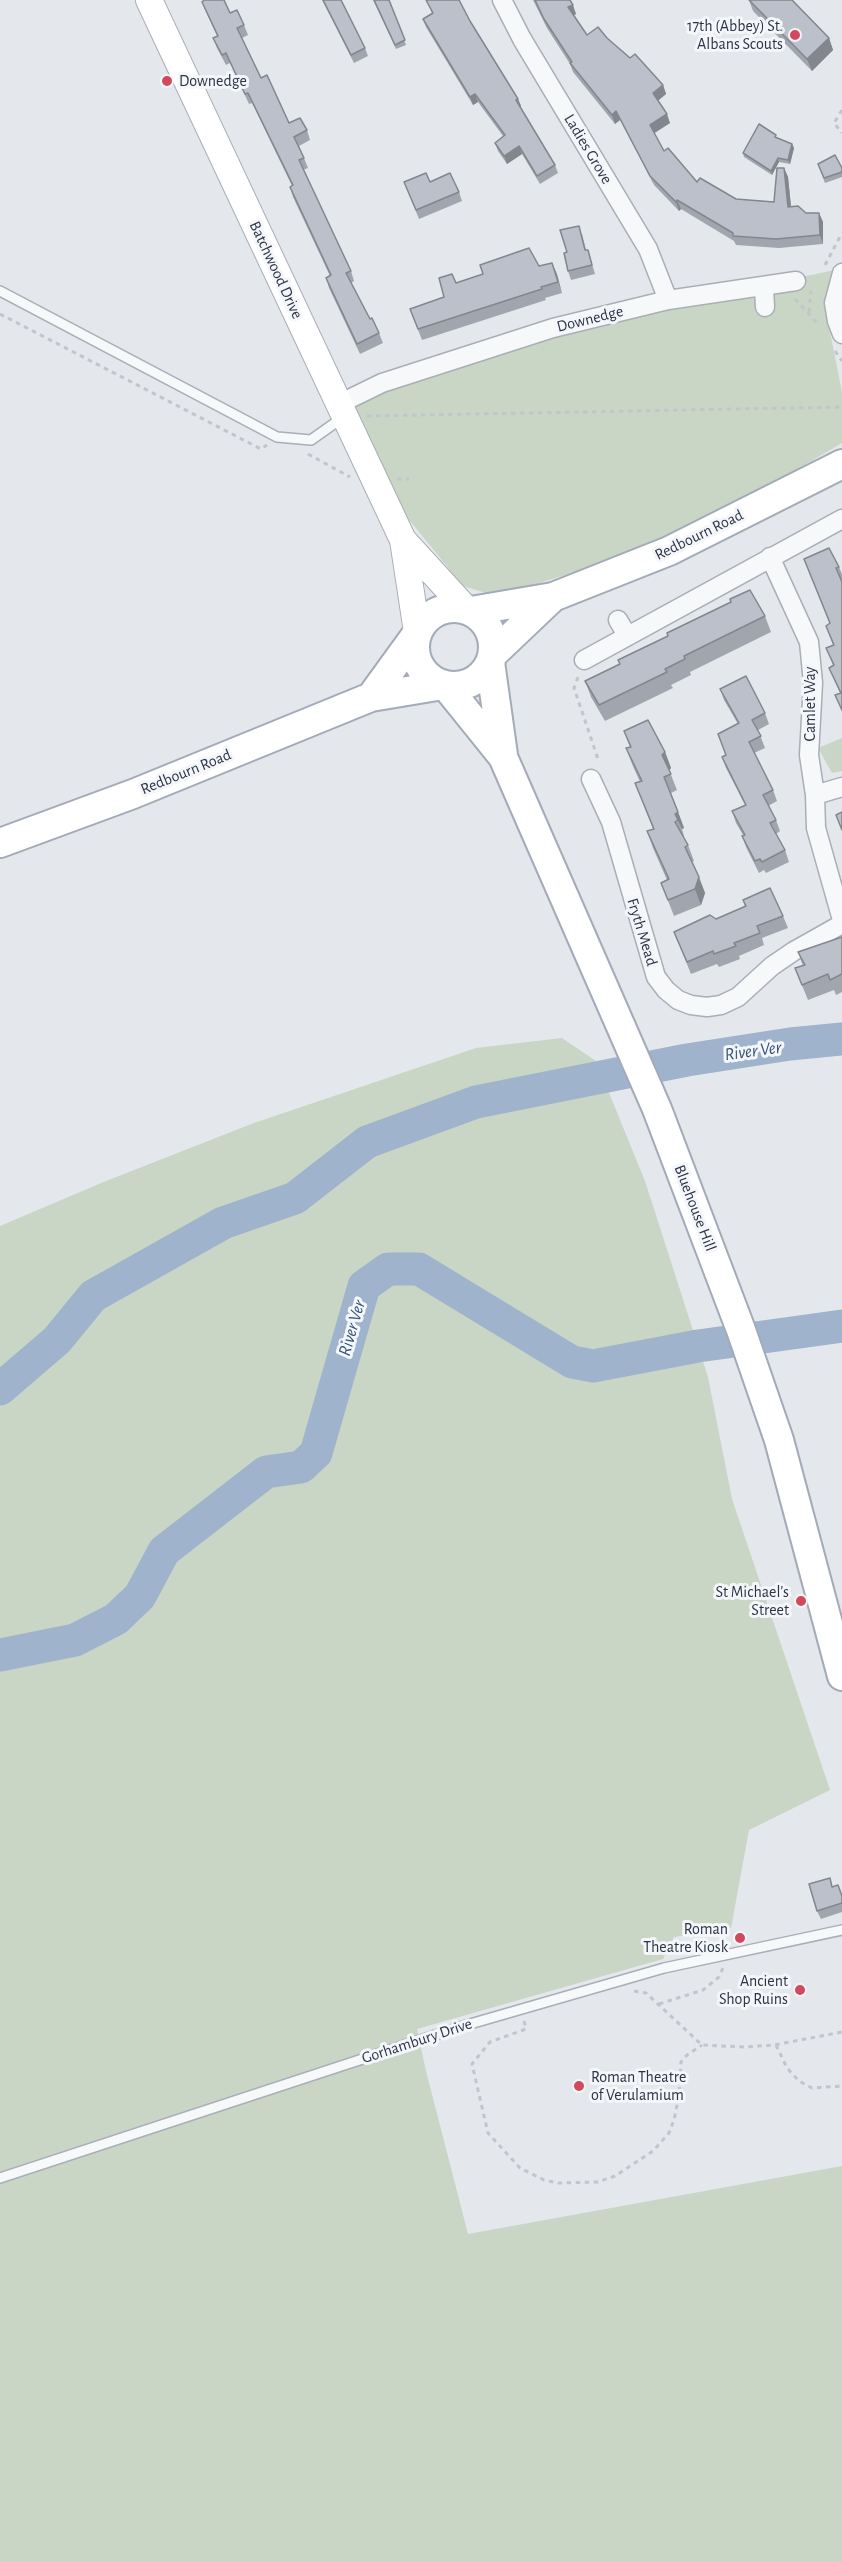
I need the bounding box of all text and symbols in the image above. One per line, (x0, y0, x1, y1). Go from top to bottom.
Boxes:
place label: 17th (Abbey) St. Albans Scouts (687, 16, 783, 54)
marker: 17th (Abbey) St. Albans Scouts (788, 28, 802, 42)
place label: Downedge (179, 71, 247, 91)
marker: Downedge (160, 74, 174, 88)
street label: Ladies Grove (560, 111, 616, 187)
street label: Batchwood Drive (245, 218, 307, 322)
street label: Downedge (555, 301, 625, 337)
street label: Redbourn Road (652, 505, 746, 565)
street label: Camlet Way (800, 667, 820, 741)
street label: Redbourn Road (138, 745, 234, 799)
street label: Fryth Mead (623, 896, 661, 968)
water label: River Ver (723, 1036, 783, 1066)
street label: Bluehouse Hill (670, 1162, 720, 1254)
water label: River Ver (334, 1298, 370, 1358)
place label: St Michael's Street (715, 1582, 789, 1620)
marker: St Michael's Street (794, 1594, 808, 1608)
place label: Roman Theatre Kiosk (643, 1919, 728, 1957)
marker: Roman Theatre Kiosk (733, 1931, 747, 1945)
place label: Ancient Shop Ruins (719, 1971, 788, 2009)
marker: Ancient Shop Ruins (793, 1983, 807, 1997)
street label: Gorhambury Drive (359, 2014, 475, 2068)
place label: Roman Theatre of Verulamium (591, 2067, 686, 2105)
marker: Roman Theatre of Verulamium (572, 2079, 586, 2093)

